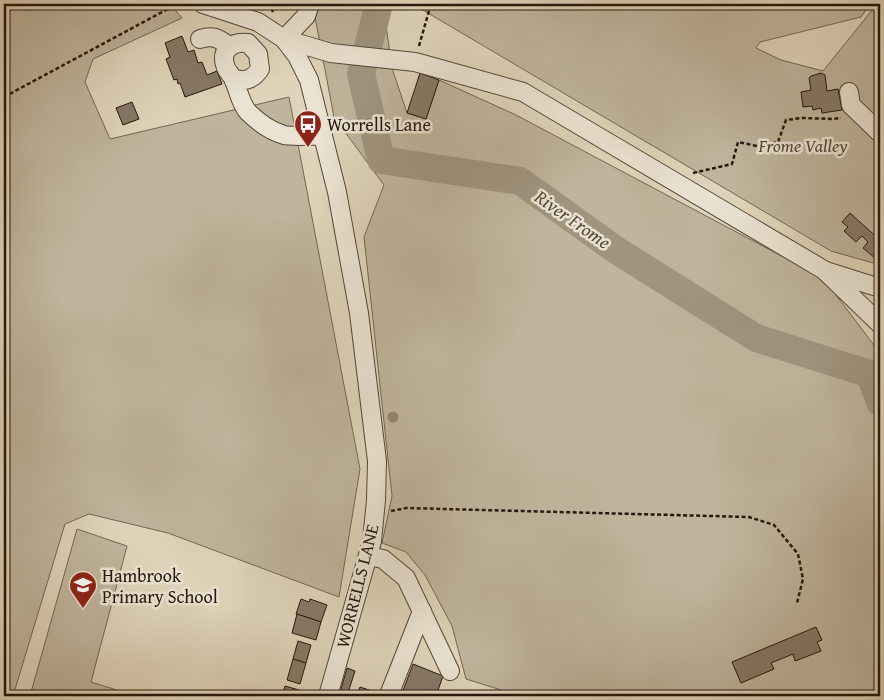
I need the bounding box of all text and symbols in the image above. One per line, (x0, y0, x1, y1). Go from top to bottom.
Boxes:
bus stop icon: Worrells Lane (293, 109, 323, 148)
place label: Worrells Lane (327, 111, 431, 138)
park label: Frome Valley (757, 132, 848, 159)
water label: River Frome (528, 182, 617, 256)
street label: WORRELLS LANE (329, 521, 385, 651)
place label: Hambrook Primary School (102, 562, 218, 610)
school or university icon: Hambrook Primary School (68, 570, 98, 609)

